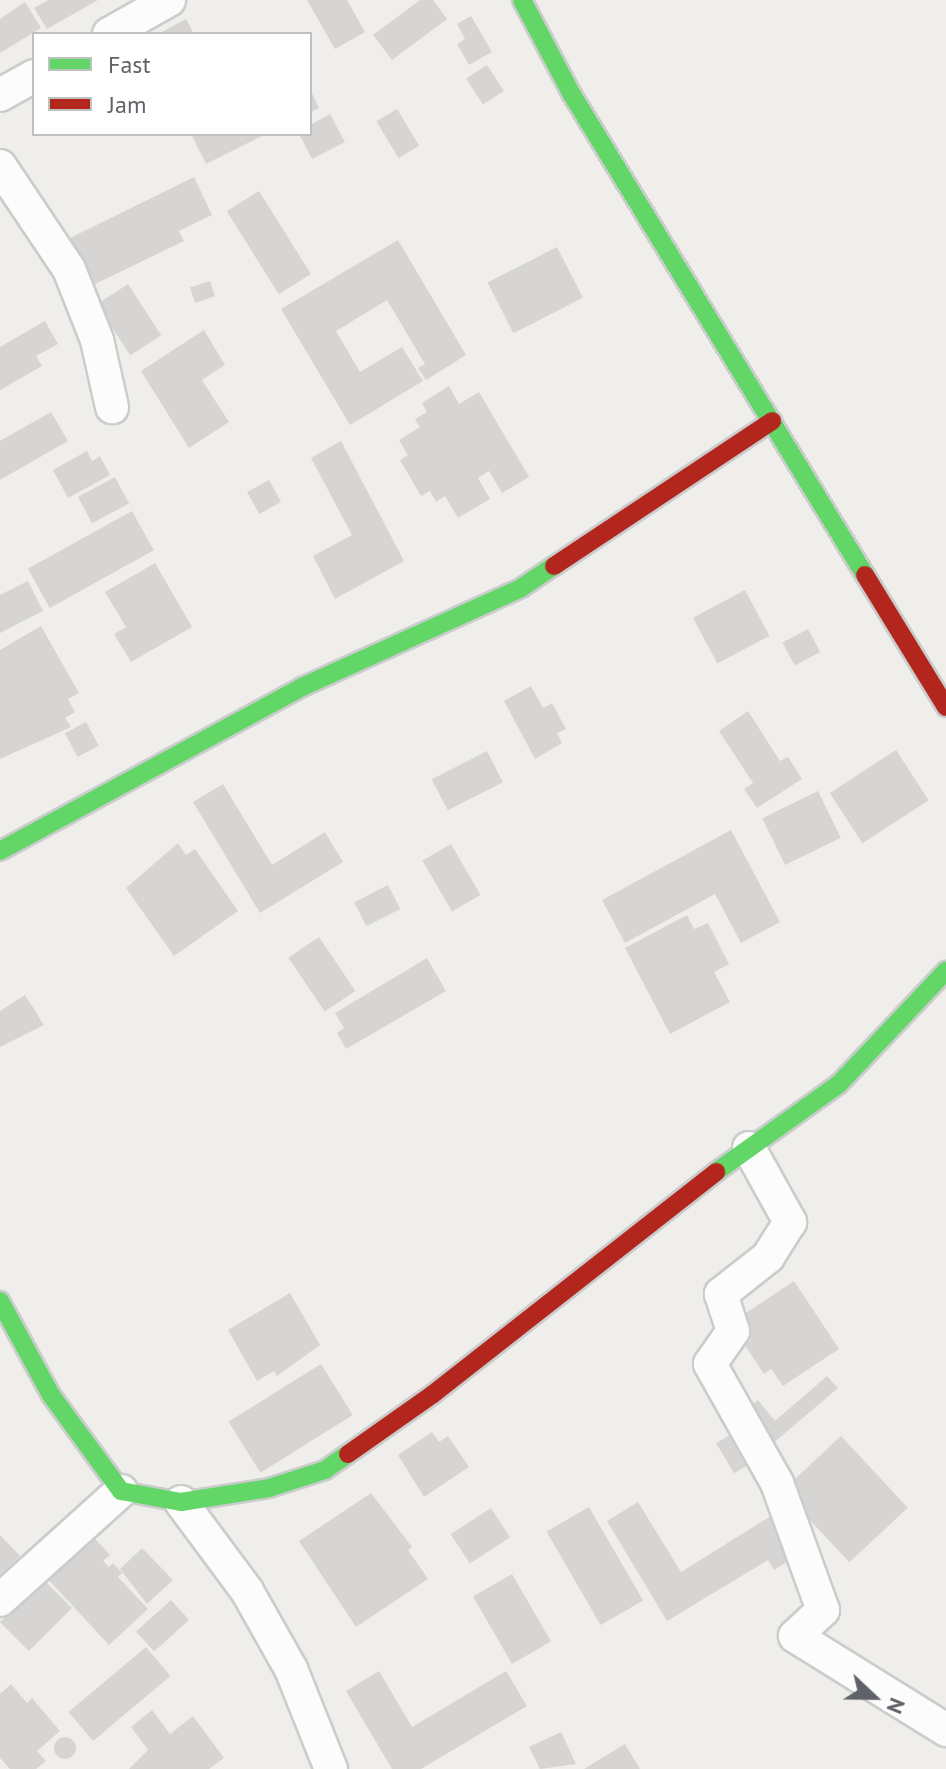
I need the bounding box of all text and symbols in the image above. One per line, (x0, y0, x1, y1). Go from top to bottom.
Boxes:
legend (32, 32, 312, 136)
text: Fast (108, 49, 151, 80)
text: Jam (108, 89, 146, 120)
north arrow (834, 1657, 914, 1737)
text: N (881, 1694, 912, 1718)

